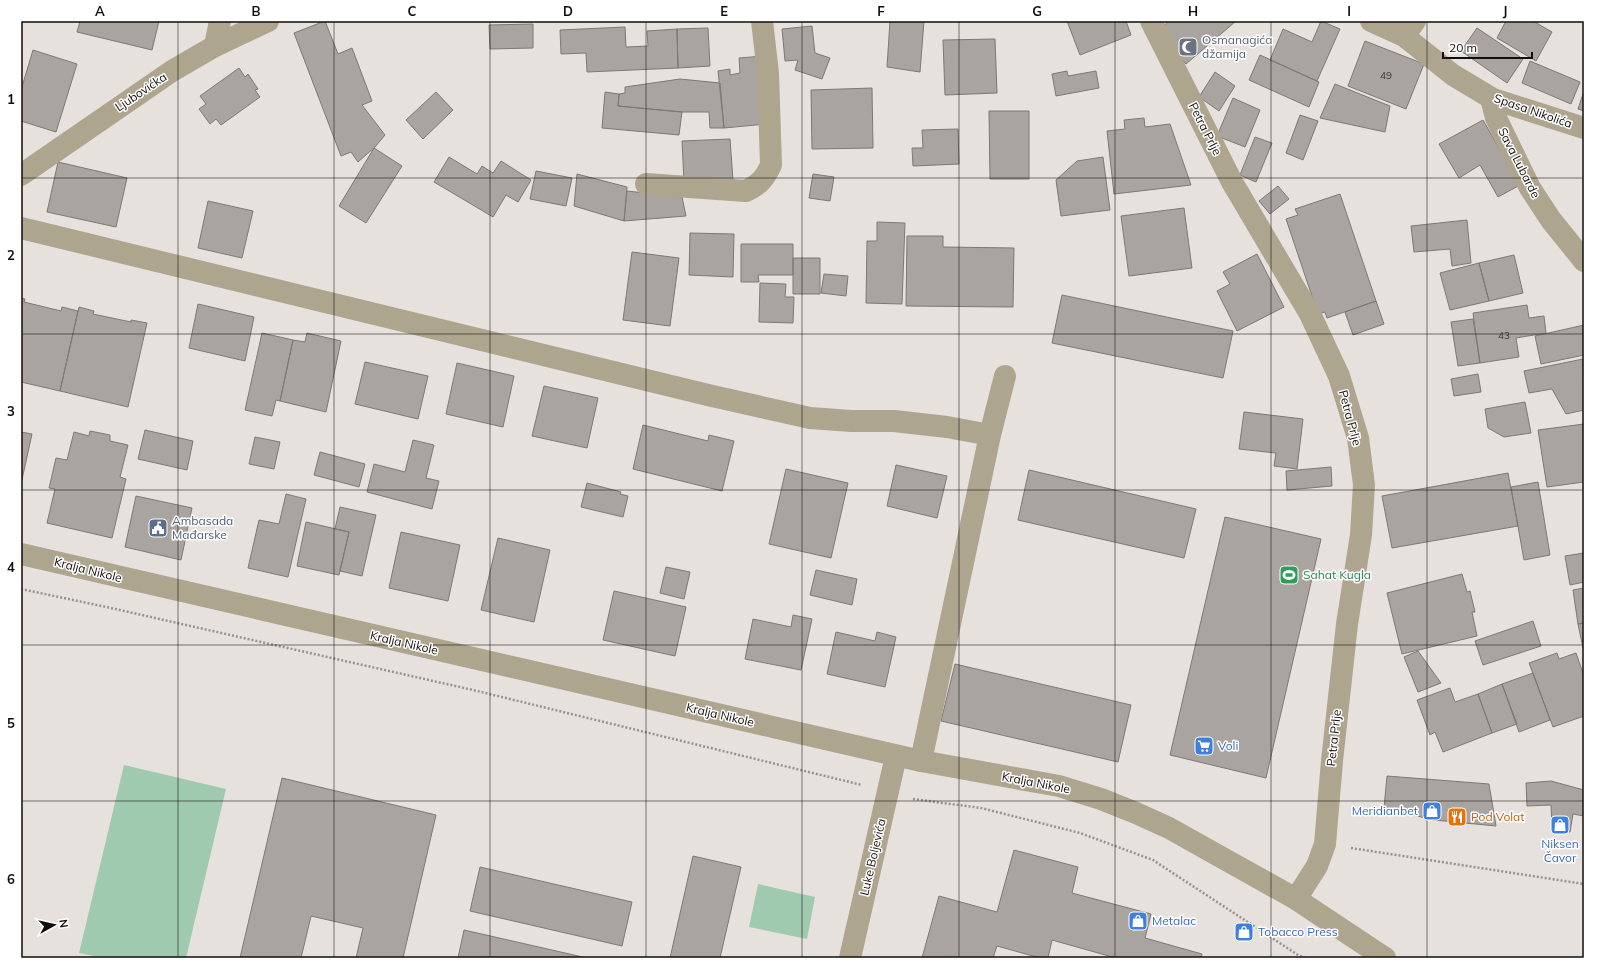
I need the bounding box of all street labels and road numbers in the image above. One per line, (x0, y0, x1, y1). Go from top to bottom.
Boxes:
street label: Ljubovićka (112, 69, 169, 114)
street label: Spasa Nikolića (1492, 90, 1574, 131)
street label: Petra Prlje (1186, 100, 1225, 158)
street label: Sava Lubarde (1495, 125, 1544, 200)
street label: Petra Prlje (1336, 388, 1365, 447)
street label: Kralja Nikole (53, 554, 124, 585)
street label: Kralja Nikole (369, 627, 440, 658)
street label: Kralja Nikole (685, 699, 756, 730)
street label: Petra Prlje (1323, 709, 1344, 767)
street label: Kralja Nikole (1001, 769, 1072, 796)
street label: Luke Boljevića (856, 817, 889, 897)

